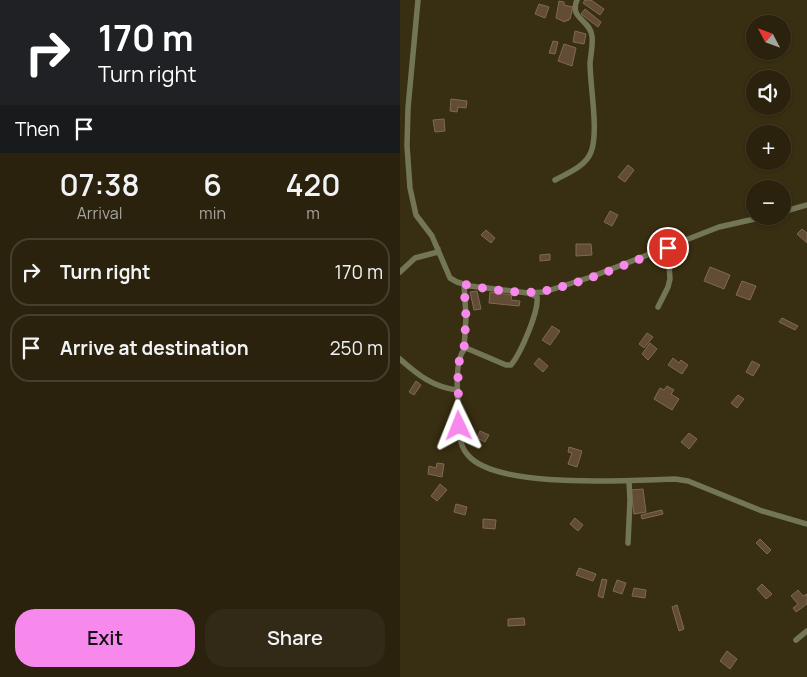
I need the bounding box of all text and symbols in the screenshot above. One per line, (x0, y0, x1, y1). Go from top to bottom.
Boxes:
text: 170 m (98, 14, 194, 62)
north arrow (746, 15, 791, 60)
map controls (746, 15, 791, 225)
icon: right (15, 20, 80, 85)
text: Turn right (98, 59, 196, 89)
button: sound (746, 70, 791, 115)
icon: arrive (70, 115, 98, 143)
text: Then (15, 116, 60, 142)
button: + (746, 125, 791, 170)
text: 07:38 (60, 164, 140, 205)
text: 6 (203, 164, 222, 205)
text: 420 (285, 164, 340, 205)
button: − (746, 180, 791, 225)
text: Arrival (77, 202, 122, 224)
text: min (199, 202, 226, 224)
text: m (306, 202, 320, 224)
pin (647, 227, 689, 269)
icon: arrive (654, 234, 682, 262)
icon: right (17, 258, 45, 286)
text: Turn right (60, 259, 150, 285)
text: 170 m (335, 259, 383, 285)
icon: arrive (17, 334, 45, 362)
text: Arrive at destination (60, 335, 249, 361)
text: 250 m (330, 335, 383, 361)
position arrow (432, 399, 484, 451)
button: Exit (15, 609, 195, 667)
button: Share (205, 609, 385, 667)

